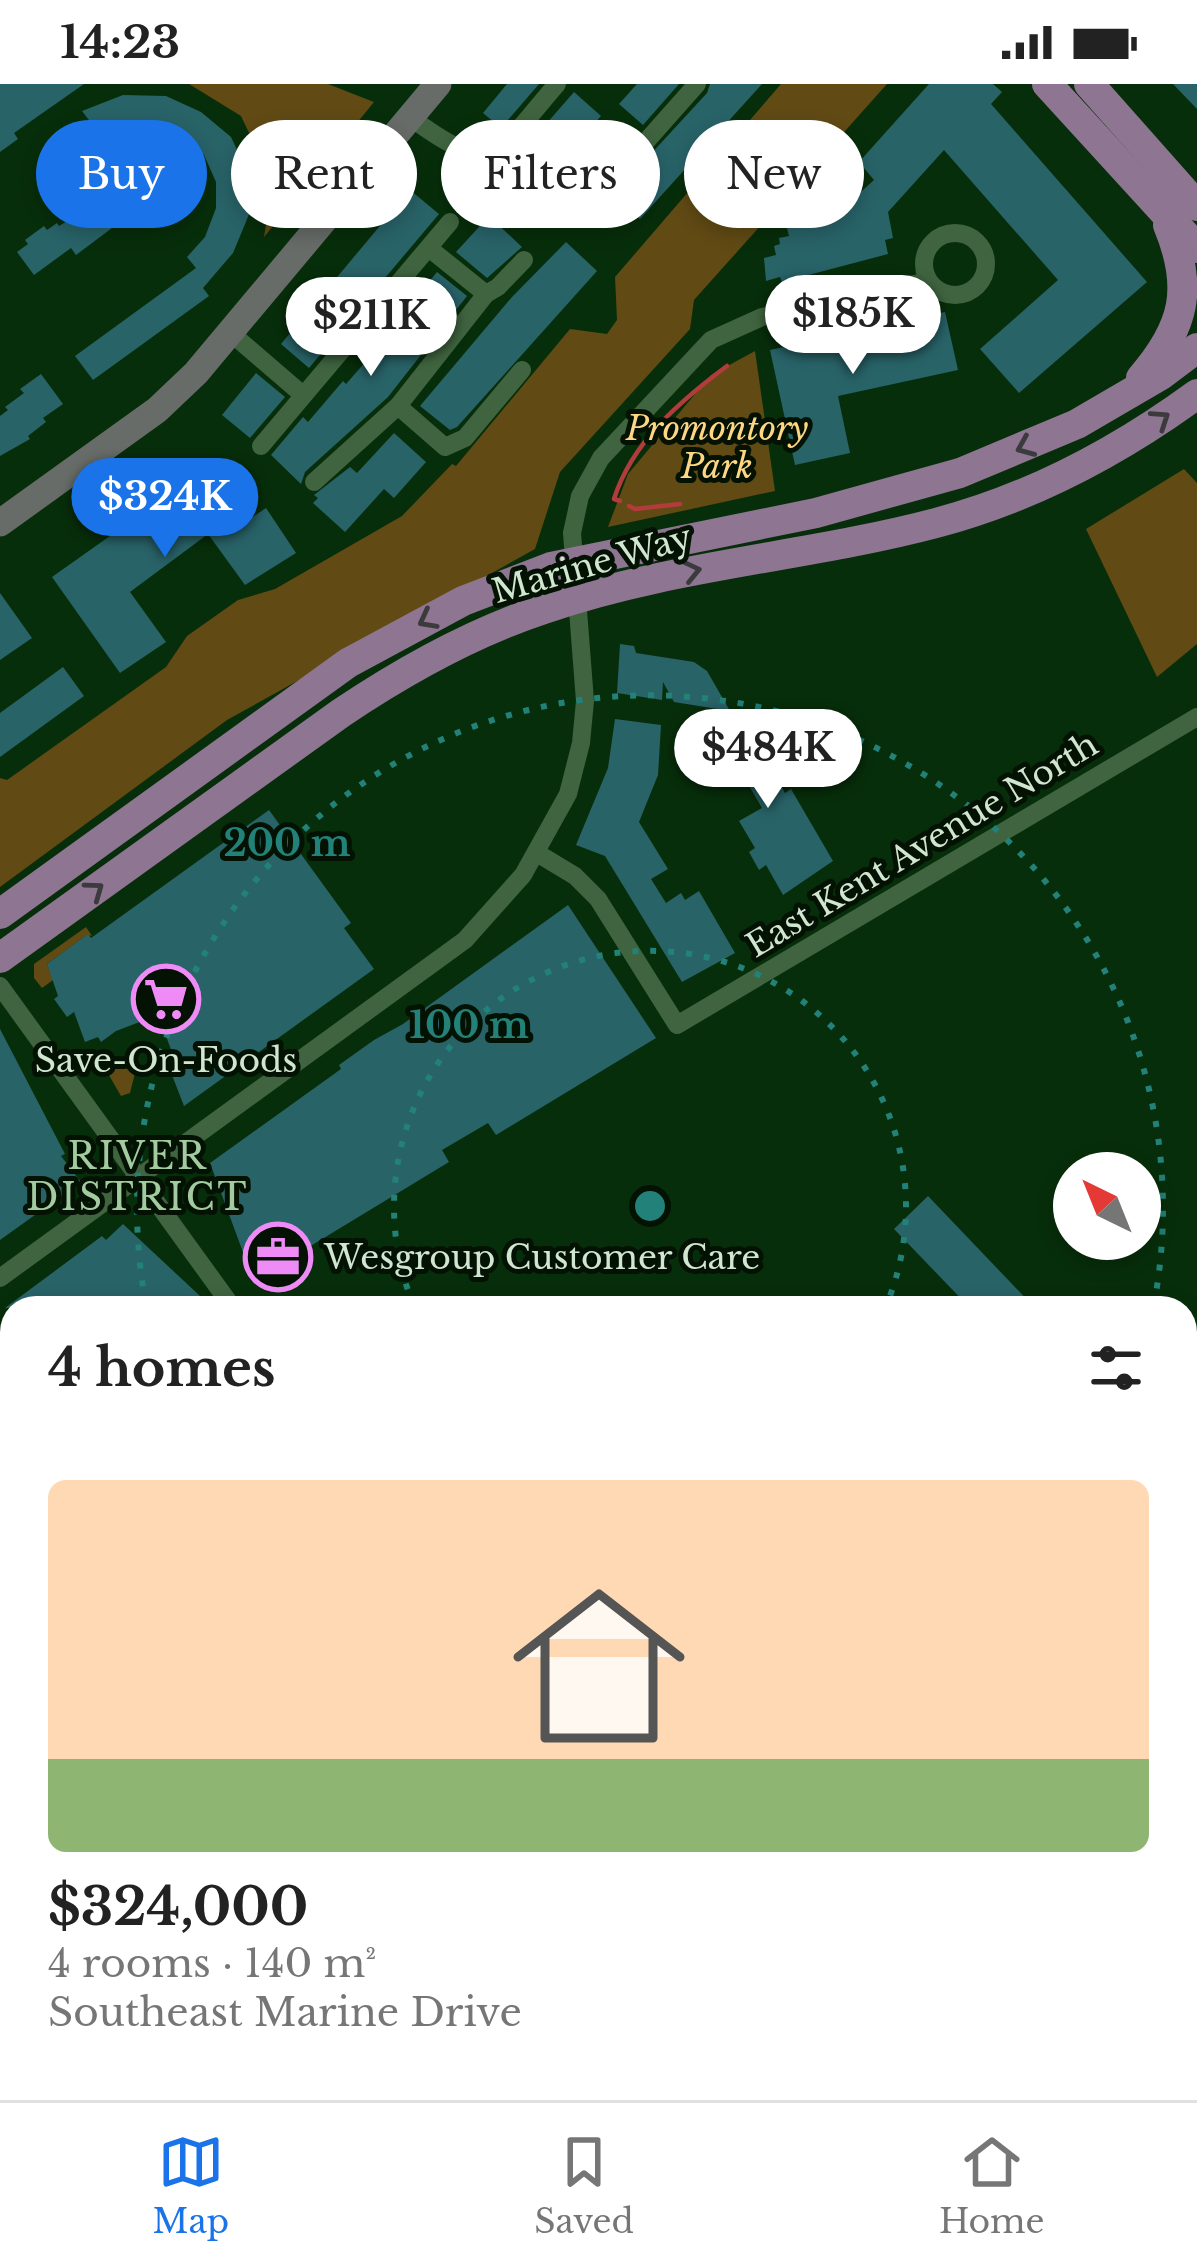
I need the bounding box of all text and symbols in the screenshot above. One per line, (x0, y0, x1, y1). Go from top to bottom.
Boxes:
text: 14:23 (60, 14, 180, 70)
chip: Buy (36, 120, 207, 228)
chip: Rent (231, 120, 417, 228)
chip: Filters (441, 120, 660, 228)
chip: New (684, 120, 864, 228)
pin: $185K (769, 275, 937, 377)
pin: $211K (287, 277, 455, 379)
text: $185K (792, 289, 914, 338)
text: $211K (313, 291, 429, 340)
park label: Promontory Park (625, 408, 808, 487)
one-way arrow (1148, 412, 1170, 434)
one-way arrow (1015, 433, 1036, 457)
pin: $324K (81, 458, 249, 560)
text: $324K (98, 472, 232, 521)
street label: Marine Way (488, 516, 696, 612)
one-way arrow (681, 560, 701, 585)
one-way arrow (418, 606, 440, 629)
pin: $484K (684, 709, 852, 811)
text: $484K (701, 723, 835, 772)
street label: East Kent Avenue North (739, 724, 1105, 966)
text: 200 m (223, 821, 351, 866)
one-way arrow (82, 882, 104, 904)
supermarket icon: Save-On-Foods (131, 964, 201, 1034)
text: 100 m (409, 1003, 529, 1048)
place label: Save-On-Foods (35, 1040, 297, 1081)
district label: RIVER DISTRICT (27, 1134, 249, 1220)
north arrow (1053, 1152, 1161, 1260)
map controls (1053, 1152, 1161, 1260)
centre of rings (629, 1185, 671, 1227)
office icon: Wesgroup Customer Care (243, 1222, 313, 1292)
place label: Wesgroup Customer Care (323, 1237, 760, 1278)
icon: filters (1083, 1335, 1149, 1401)
text: 4 homes (48, 1337, 276, 1400)
icon: home (491, 1558, 707, 1774)
text: $324,000 (48, 1876, 308, 1939)
text: 4 rooms · 140 m² (48, 1939, 376, 1988)
text: Southeast Marine Drive (48, 1988, 522, 2037)
tab: Map (153, 2129, 229, 2242)
tab: Saved (534, 2129, 634, 2242)
tab: Home (939, 2129, 1044, 2242)

